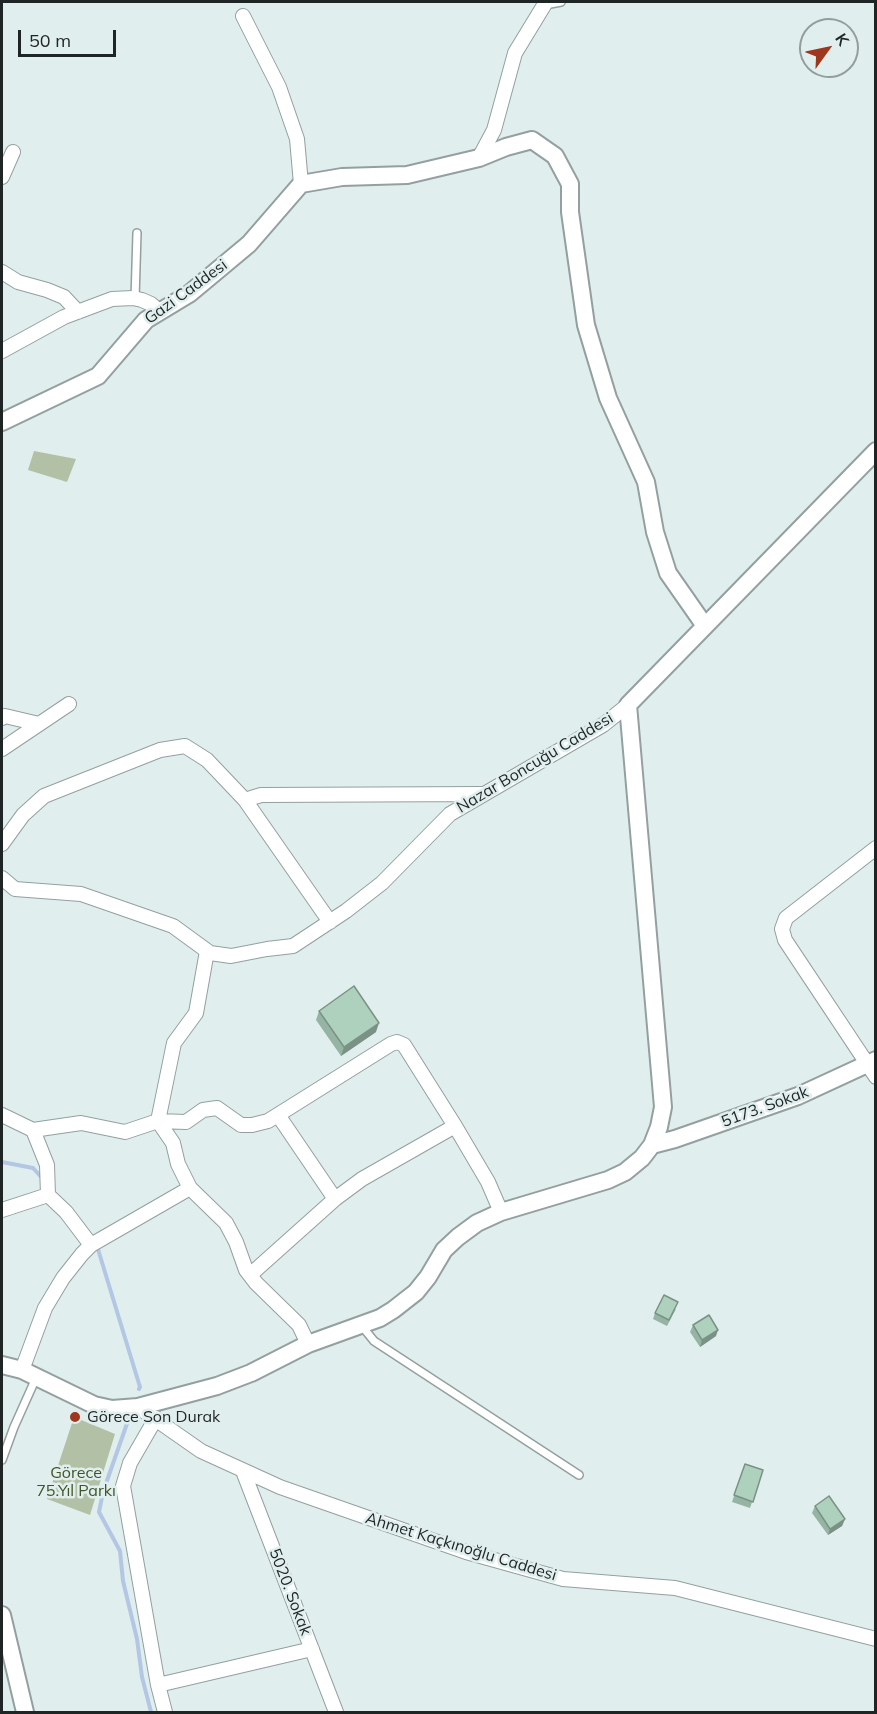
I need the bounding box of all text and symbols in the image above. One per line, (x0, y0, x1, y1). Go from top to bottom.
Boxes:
scale bar (21, 18, 118, 56)
north arrow (799, 18, 859, 78)
text: 50 m (29, 29, 71, 52)
text: K (831, 29, 854, 49)
street label: Gazi Caddesi (141, 256, 231, 328)
street label: Nazar Boncuğu Caddesi (453, 709, 617, 817)
street label: 5173. Sokak (719, 1082, 811, 1132)
place label: Görece Son Durak (87, 1407, 220, 1427)
marker: Görece Son Durak (68, 1410, 82, 1424)
park label: Görece 75.Yıl Parkı (36, 1463, 116, 1501)
street label: Ahmet Kaçkınoğlu Caddesi (363, 1509, 559, 1585)
street label: 5020. Sokak (265, 1546, 315, 1638)

